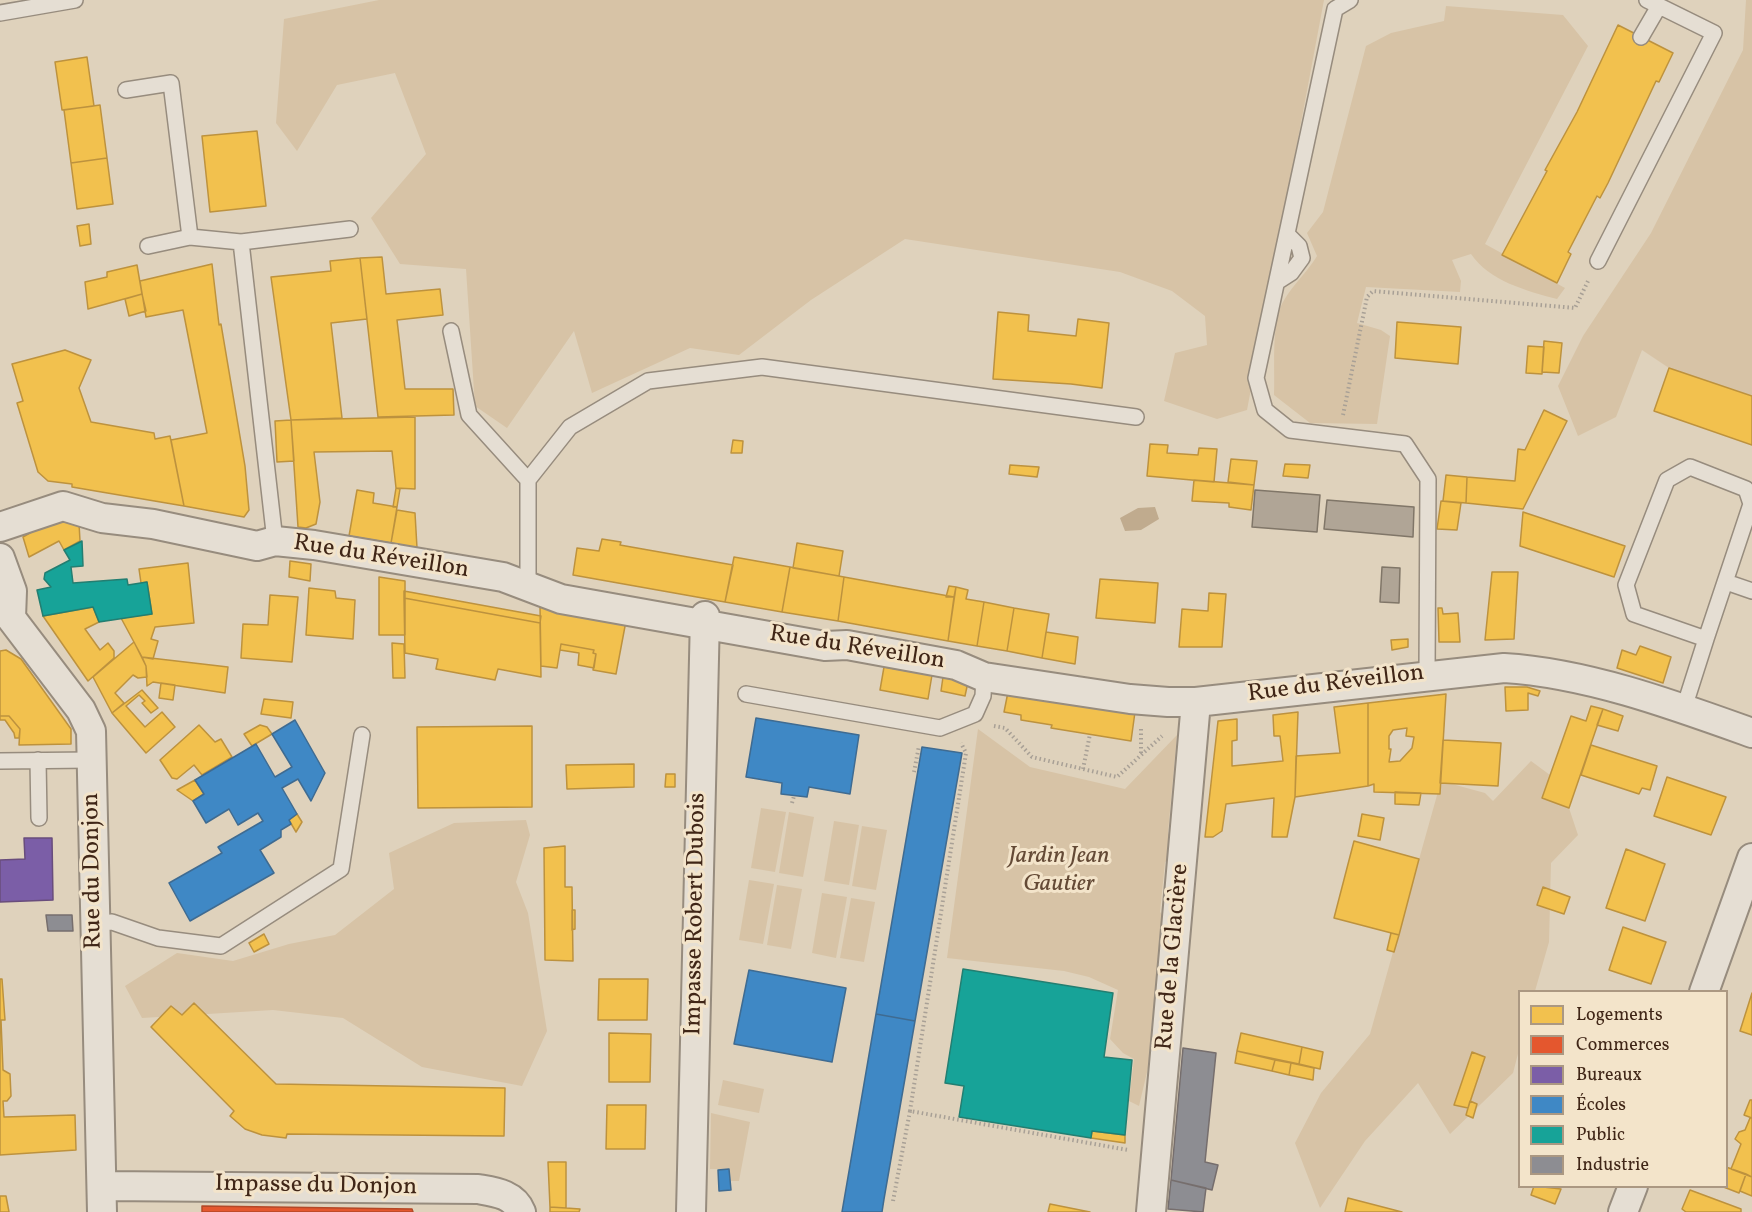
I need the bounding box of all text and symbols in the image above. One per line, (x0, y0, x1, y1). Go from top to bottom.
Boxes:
street label: Rue du Réveillon (291, 530, 471, 586)
street label: Rue du Réveillon (767, 621, 947, 677)
street label: Rue du Réveillon (1246, 660, 1426, 710)
street label: Impasse Robert Dubois (680, 792, 714, 1036)
street label: Rue du Donjon (78, 793, 110, 949)
park label: Jardin Jean Gautier (1008, 844, 1110, 900)
street label: Rue de la Glacière (1151, 863, 1197, 1051)
legend (1518, 990, 1728, 1188)
text: Logements (1576, 1003, 1663, 1028)
text: Commerces (1576, 1033, 1670, 1058)
text: Bureaux (1576, 1063, 1642, 1088)
text: Écoles (1576, 1093, 1626, 1118)
text: Public (1576, 1123, 1625, 1148)
text: Industrie (1576, 1153, 1649, 1178)
street label: Impasse du Donjon (214, 1171, 418, 1203)

